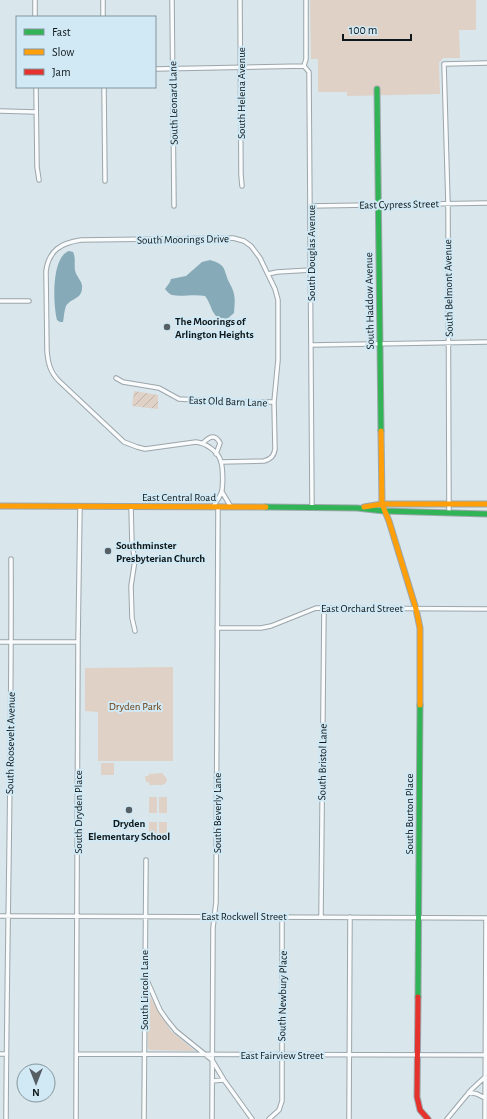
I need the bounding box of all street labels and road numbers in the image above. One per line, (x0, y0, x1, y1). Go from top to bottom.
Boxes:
street label: South Helena Avenue (236, 47, 247, 139)
street label: South Leonard Lane (167, 61, 180, 145)
street label: East Cypress Street (359, 198, 439, 211)
street label: South Douglas Avenue (306, 205, 317, 301)
street label: South Moorings Drive (137, 233, 229, 246)
street label: South Belmont Avenue (442, 239, 455, 337)
street label: South Haddow Avenue (363, 252, 376, 350)
street label: East Old Barn Lane (188, 395, 268, 408)
street label: East Central Road (142, 492, 216, 503)
street label: East Orchard Street (321, 603, 403, 614)
street label: South Roosevelt Avenue (4, 692, 17, 794)
street label: South Bristol Lane (316, 724, 329, 800)
street label: South Dryden Place (73, 770, 84, 854)
street label: South Beverly Lane (212, 773, 223, 853)
street label: South Burton Place (404, 774, 415, 854)
street label: East Rockwell Street (201, 911, 287, 922)
street label: South Lincoln Lane (139, 950, 150, 1030)
street label: South Newbury Place (276, 950, 289, 1042)
street label: East Fairview Street (241, 1050, 324, 1061)

